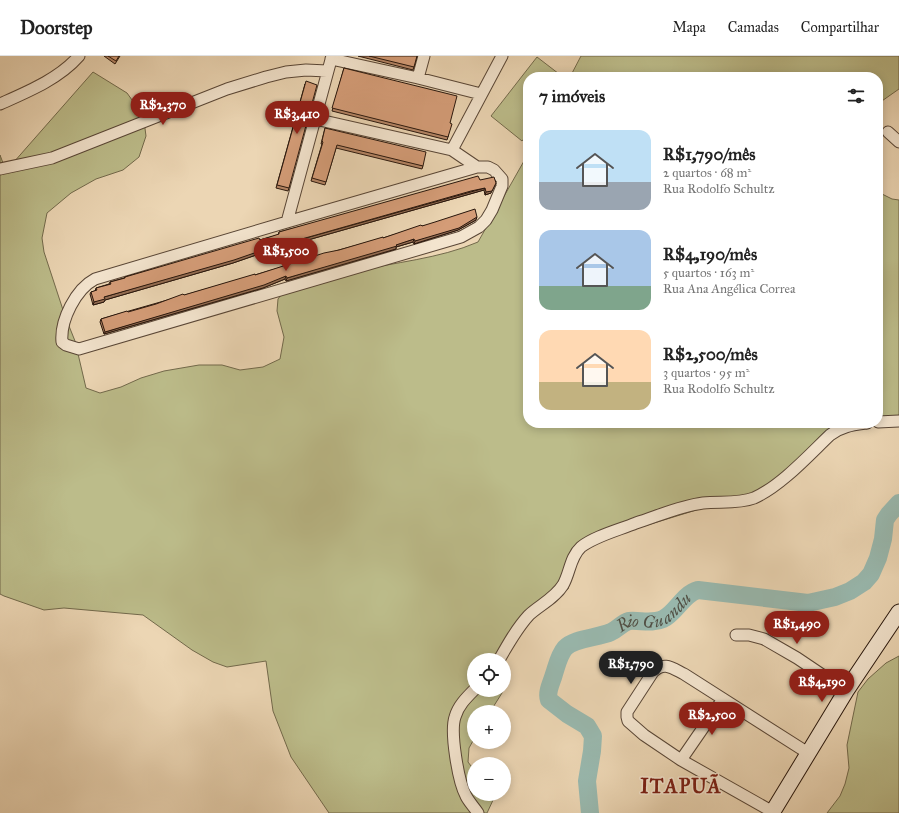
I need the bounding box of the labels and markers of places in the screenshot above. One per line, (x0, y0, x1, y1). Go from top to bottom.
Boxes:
pin: R$2,370 (126, 92, 200, 126)
pin: R$3,410 (260, 101, 334, 135)
pin: R$1,500 (249, 238, 323, 272)
pin: R$1,490 (760, 611, 834, 645)
pin: R$1,790 (594, 651, 668, 685)
pin: R$4,190 (785, 669, 859, 703)
pin: R$2,500 (675, 702, 749, 736)

